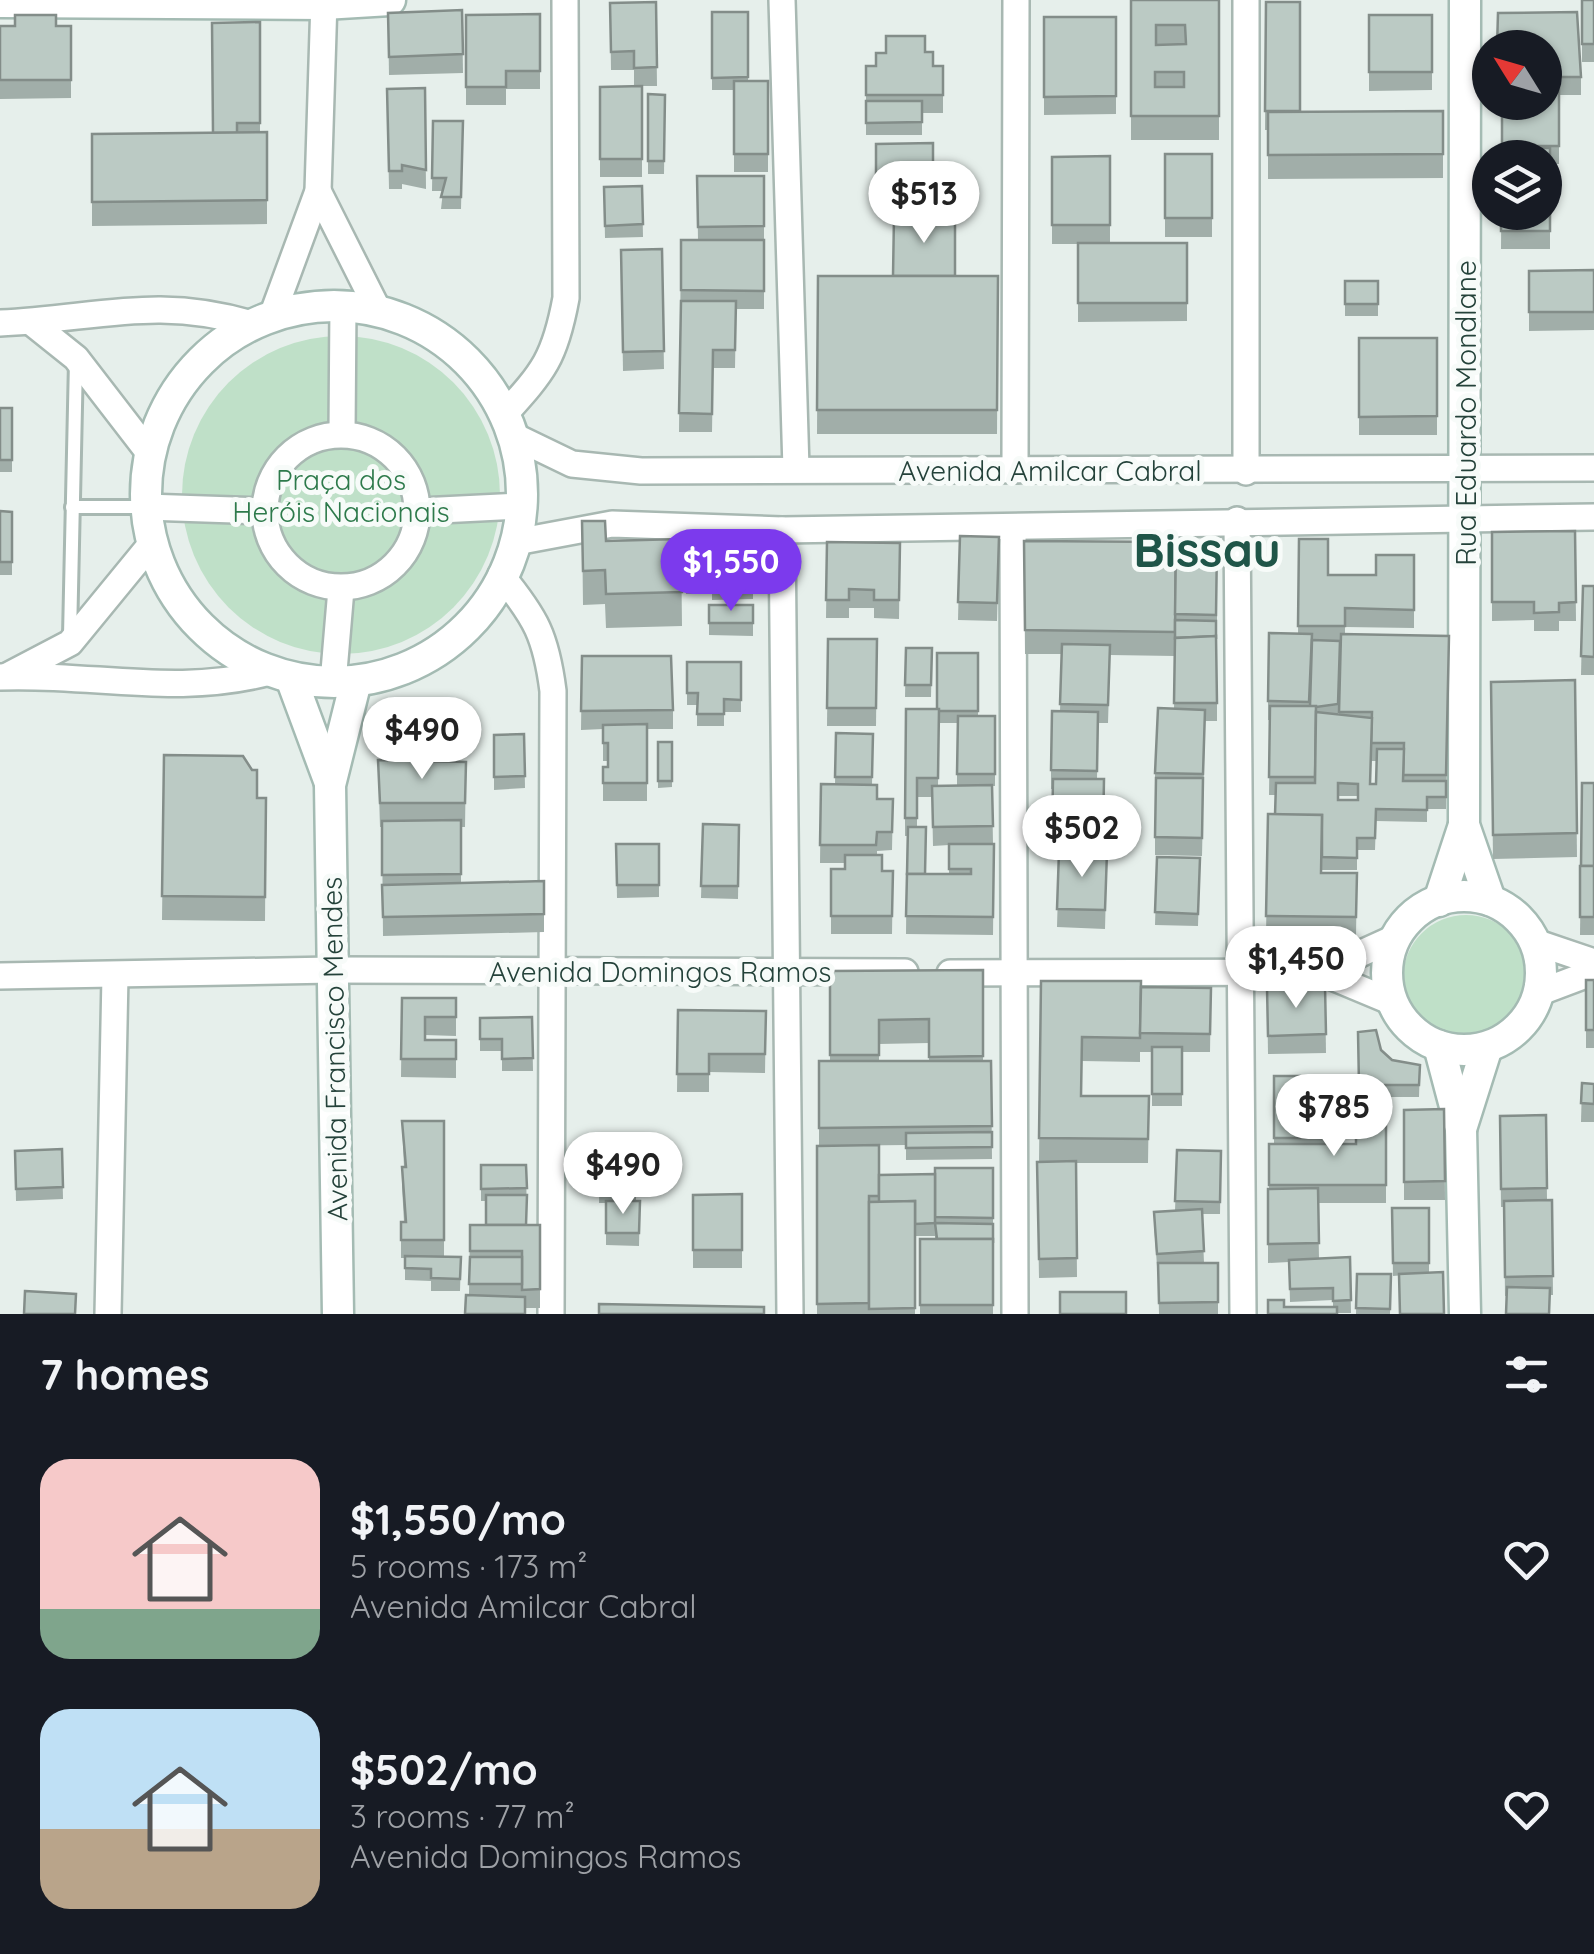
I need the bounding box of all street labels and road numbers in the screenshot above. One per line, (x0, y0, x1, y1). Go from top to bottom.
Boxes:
street label: Rua Eduardo Mondlane (1448, 260, 1483, 566)
street label: Avenida Amilcar Cabral (898, 453, 1202, 488)
street label: Avenida Francisco Mendes (313, 876, 355, 1222)
street label: Avenida Domingos Ramos (489, 954, 831, 989)

